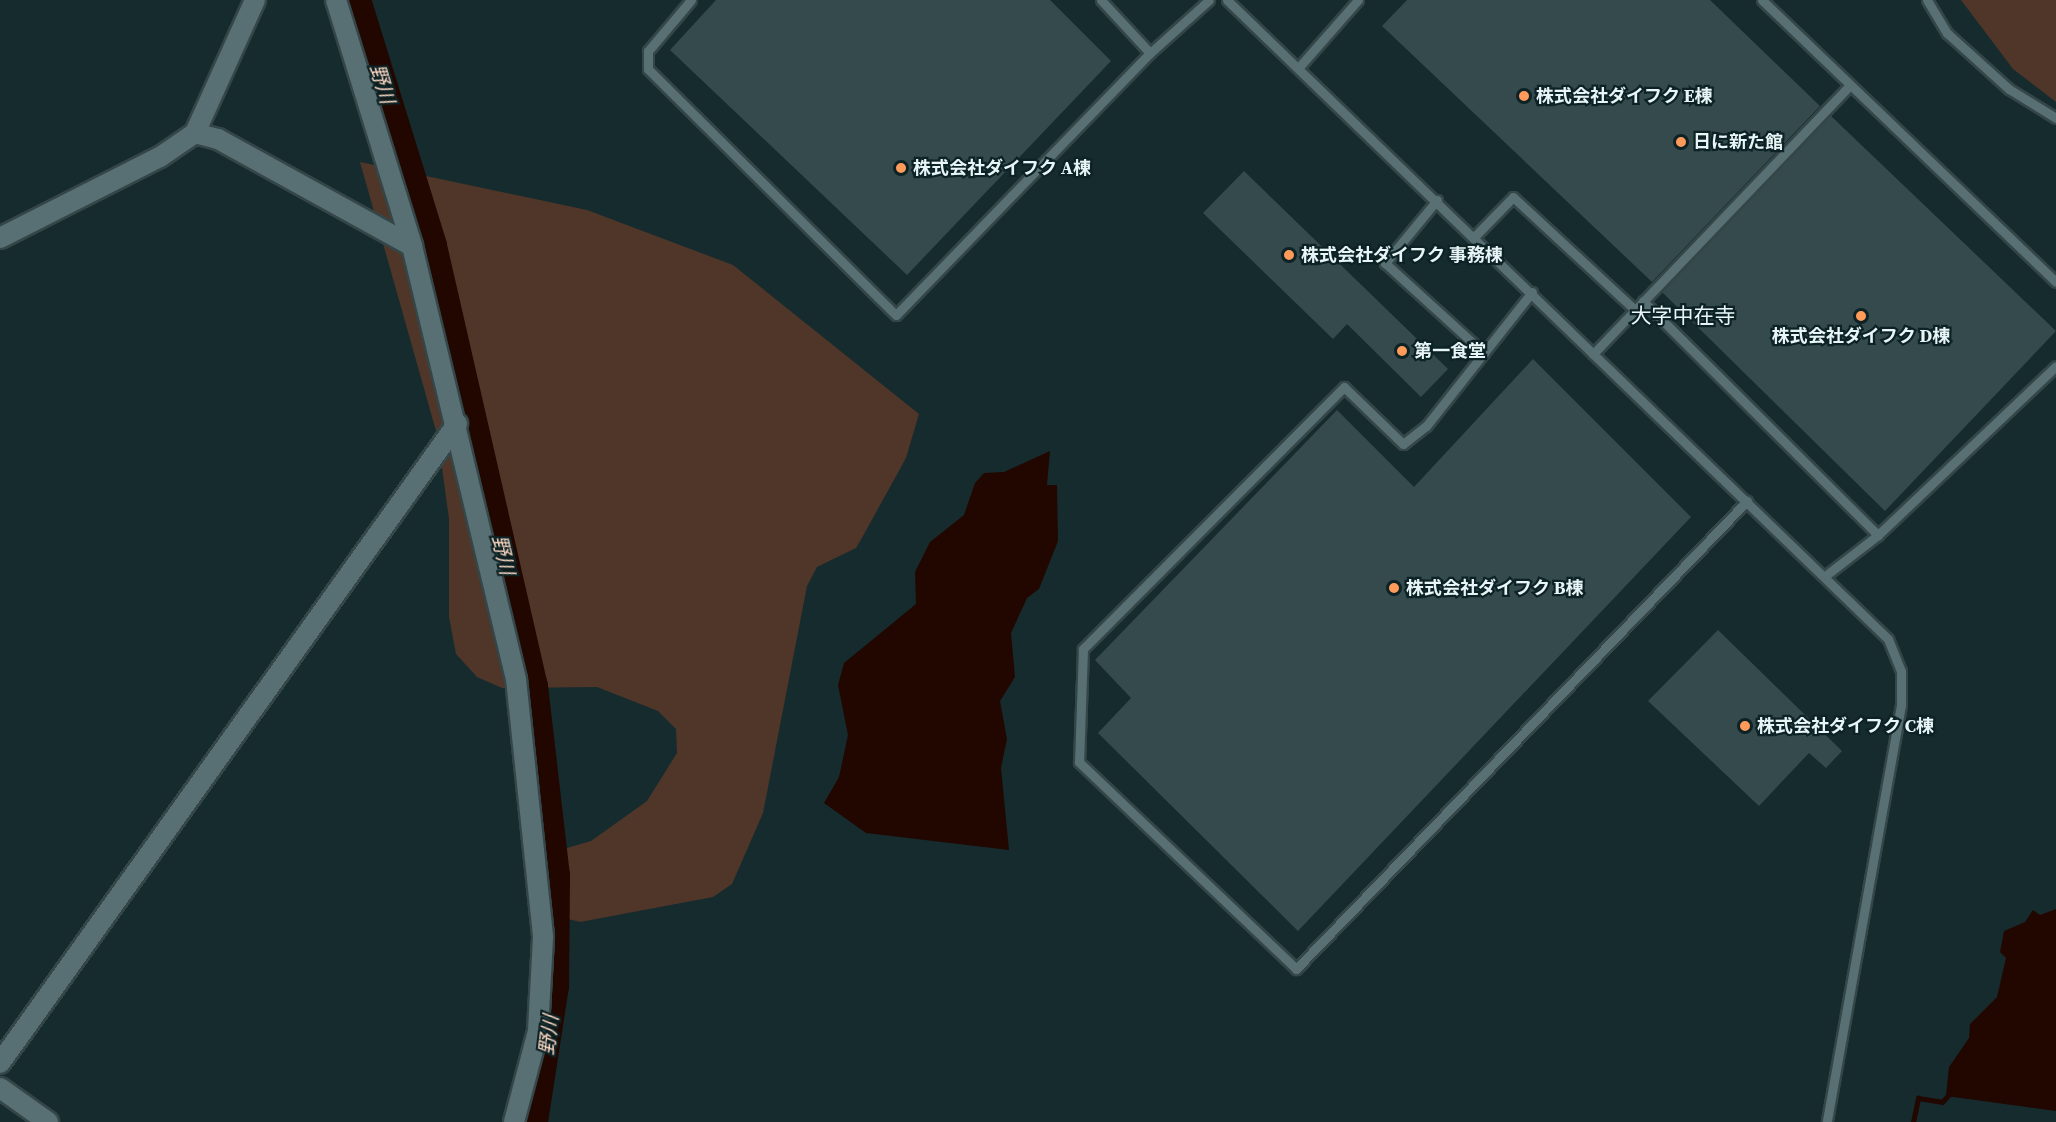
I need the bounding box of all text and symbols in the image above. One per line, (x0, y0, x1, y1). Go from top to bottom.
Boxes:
water label: 野川 (365, 61, 399, 107)
place label: 株式会社ダイフク E棟 (1536, 85, 1713, 107)
marker: 株式会社ダイフク E棟 (1517, 89, 1531, 103)
place label: 日に新た館 (1693, 131, 1783, 153)
marker: 日に新た館 (1674, 135, 1688, 149)
place label: 株式会社ダイフク A棟 (913, 157, 1091, 179)
marker: 株式会社ダイフク A棟 (894, 161, 908, 175)
place label: 株式会社ダイフク 事務棟 (1301, 244, 1503, 266)
marker: 株式会社ダイフク 事務棟 (1282, 248, 1296, 262)
district label: 大字中在寺 (1631, 303, 1735, 329)
marker: 株式会社ダイフク D棟 (1854, 309, 1868, 323)
place label: 株式会社ダイフク D棟 (1772, 325, 1950, 347)
place label: 第一食堂 (1414, 340, 1486, 362)
marker: 第一食堂 (1395, 344, 1409, 358)
water label: 野川 (487, 533, 519, 577)
place label: 株式会社ダイフク B棟 (1406, 577, 1584, 599)
marker: 株式会社ダイフク B棟 (1387, 581, 1401, 595)
place label: 株式会社ダイフク C棟 (1757, 715, 1934, 737)
marker: 株式会社ダイフク C棟 (1738, 719, 1752, 733)
water label: 野川 (535, 1014, 563, 1056)

